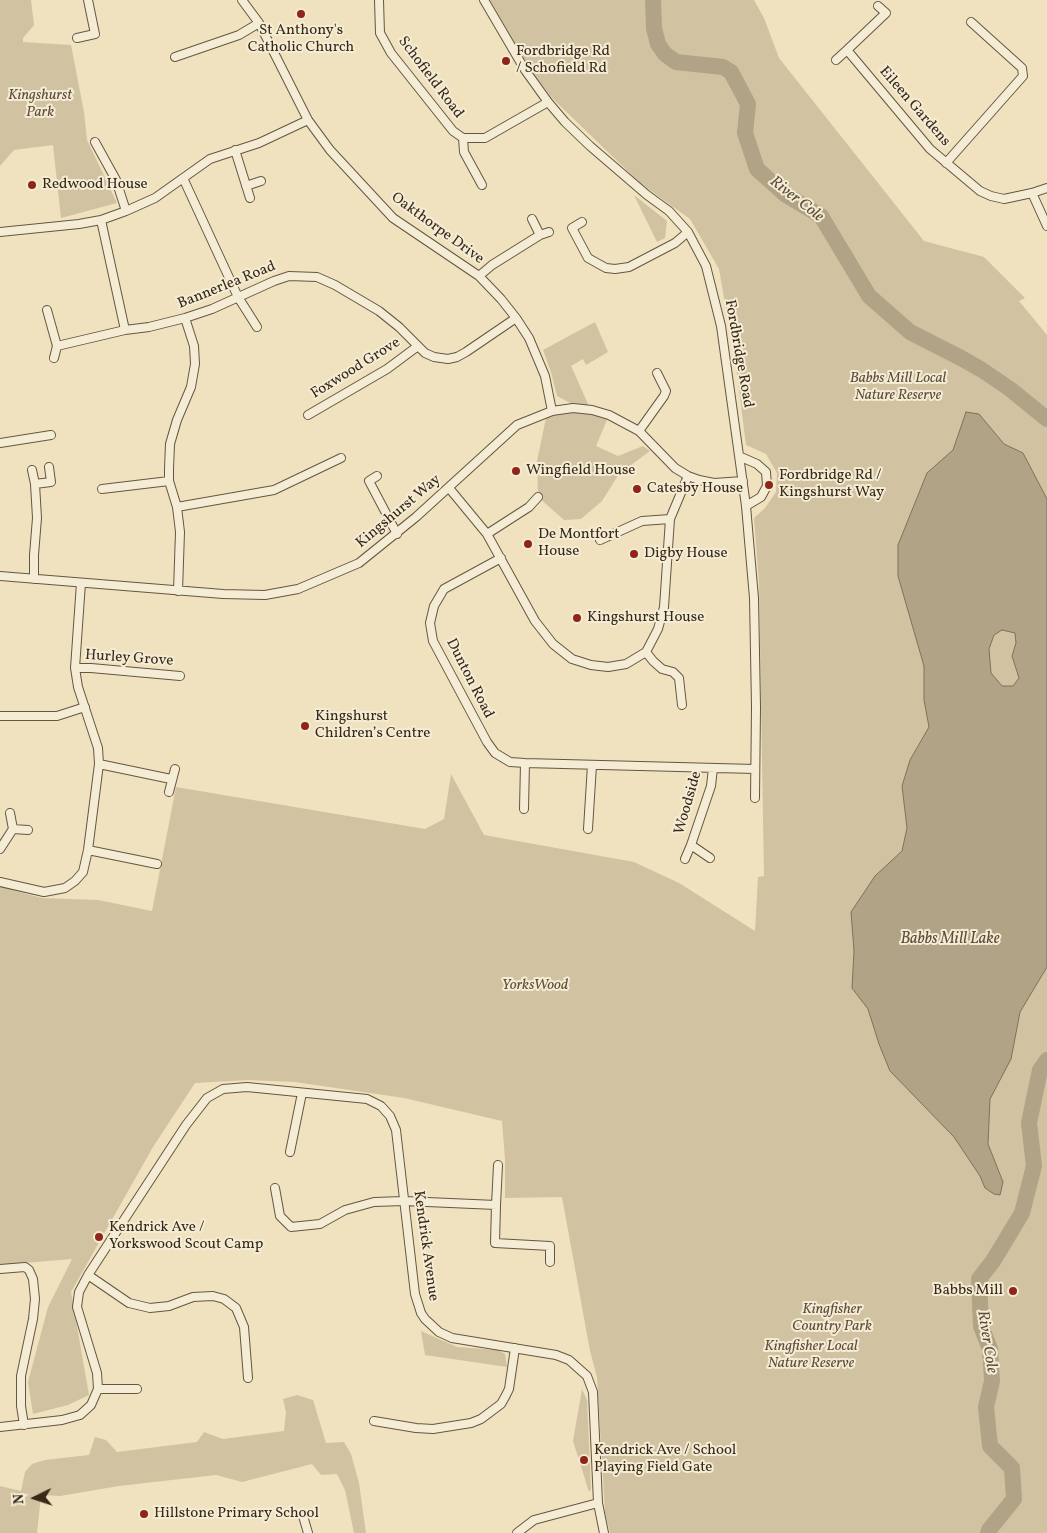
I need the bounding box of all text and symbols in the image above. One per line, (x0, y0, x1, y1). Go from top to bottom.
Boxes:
marker: St Anthony's Catholic Church (295, 8, 307, 20)
place label: St Anthony's Catholic Church (248, 22, 354, 57)
street label: Schofield Road (393, 34, 467, 122)
place label: Fordbridge Rd / Schofield Rd (516, 43, 610, 78)
marker: Fordbridge Rd / Schofield Rd (500, 55, 512, 67)
street label: Eileen Gardens (874, 63, 954, 151)
park label: Kingshurst Park (8, 87, 72, 122)
water label: River Cole (765, 173, 827, 227)
place label: Redwood House (42, 176, 148, 194)
marker: Redwood House (26, 179, 38, 191)
street label: Oakthorpe Drive (387, 189, 487, 269)
street label: Bannerlea Road (175, 258, 279, 314)
street label: Fordbridge Road (720, 299, 756, 409)
street label: Foxwood Grove (308, 334, 404, 404)
park label: Babbs Mill Local Nature Reserve (850, 370, 946, 405)
place label: Wingfield House (526, 462, 635, 480)
marker: Wingfield House (510, 465, 522, 477)
place label: Fordbridge Rd / Kingshurst Way (779, 467, 884, 502)
street label: Kingshurst Way (353, 471, 445, 553)
marker: Fordbridge Rd / Kingshurst Way (763, 479, 775, 491)
place label: Catesby House (647, 480, 743, 498)
marker: Catesby House (631, 483, 643, 495)
place label: De Montfort House (538, 526, 620, 561)
marker: De Montfort House (522, 538, 534, 550)
place label: Digby House (644, 545, 728, 563)
marker: Digby House (628, 548, 640, 560)
place label: Kingshurst House (587, 609, 704, 627)
marker: Kingshurst House (571, 612, 583, 624)
street label: Dunton Road (441, 636, 497, 722)
street label: Hurley Grove (84, 647, 174, 671)
place label: Kingshurst Children’s Centre (315, 708, 430, 743)
marker: Kingshurst Children’s Centre (299, 720, 311, 732)
street label: Woodside (671, 769, 707, 837)
water label: Babbs Mill Lake (900, 930, 1000, 950)
park label: YorksWood (502, 977, 568, 995)
street label: Kendrick Avenue (408, 1190, 442, 1302)
place label: Kendrick Ave / Yorkswood Scout Camp (109, 1219, 263, 1254)
marker: Kendrick Ave / Yorkswood Scout Camp (93, 1231, 105, 1243)
place label: Babbs Mill (933, 1282, 1003, 1300)
marker: Babbs Mill (1007, 1285, 1019, 1297)
park label: Kingfisher Country Park (792, 1301, 872, 1336)
water label: River Cole (972, 1309, 1000, 1375)
park label: Kingfisher Local Nature Reserve (764, 1338, 858, 1373)
place label: Kendrick Ave / School Playing Field Gate (594, 1442, 736, 1477)
marker: Kendrick Ave / School Playing Field Gate (578, 1454, 590, 1466)
north arrow (10, 1473, 60, 1523)
text: N (10, 1493, 29, 1505)
place label: Hillstone Primary School (154, 1505, 319, 1523)
marker: Hillstone Primary School (138, 1508, 150, 1520)

